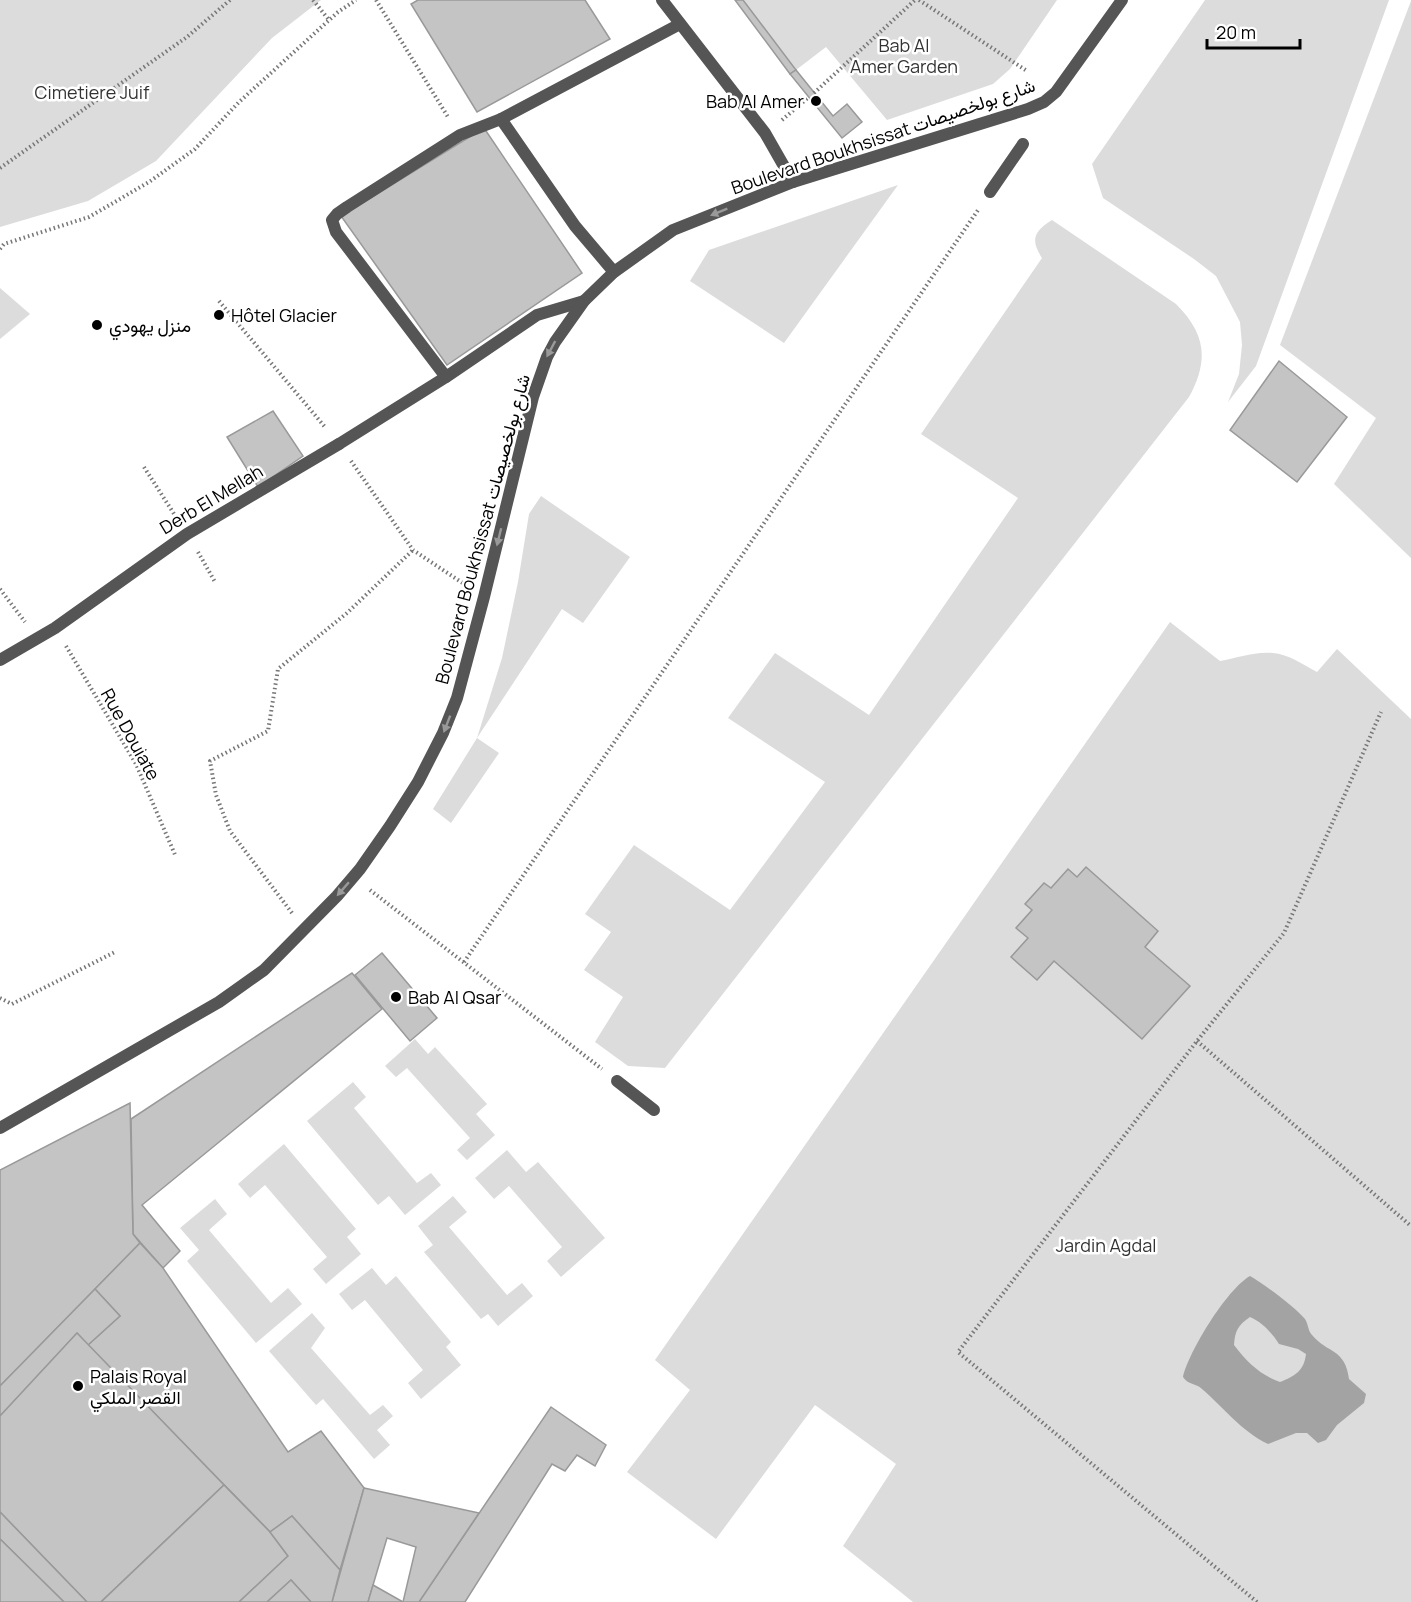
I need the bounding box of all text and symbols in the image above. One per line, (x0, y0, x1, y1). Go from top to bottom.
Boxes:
scale bar (1207, 12, 1300, 50)
text: 20 m (1216, 20, 1256, 44)
park label: Bab Al Amer Garden (850, 33, 958, 78)
street label: Boulevard Boukhsissat شارع بولخصيصات (728, 73, 1038, 200)
park label: Cimetiere Juif (35, 80, 150, 104)
place label: Bab Al Amer (706, 89, 804, 113)
marker: Bab Al Amer (809, 94, 823, 108)
one-way arrow (710, 207, 728, 217)
place label: Hôtel Glacier (231, 303, 337, 327)
marker: Hôtel Glacier (212, 308, 226, 322)
place label: منزل يهودي (109, 313, 191, 341)
marker: منزل يهودي (90, 318, 104, 332)
one-way arrow (546, 341, 556, 358)
street label: Boulevard Boukhsissat شارع بولخصيصات (429, 371, 536, 687)
street label: Derb El Mellah (155, 459, 267, 539)
one-way arrow (493, 527, 503, 546)
street label: Rue Douiate (96, 684, 166, 784)
one-way arrow (441, 716, 451, 734)
one-way arrow (336, 881, 350, 896)
place label: Bab Al Qsar (408, 985, 502, 1009)
marker: Bab Al Qsar (389, 990, 403, 1004)
park label: Jardin Agdal (1056, 1233, 1156, 1257)
place label: Palais Royal القصر الملكي (90, 1364, 187, 1413)
marker: Palais Royal القصر الملكي (71, 1379, 85, 1393)

